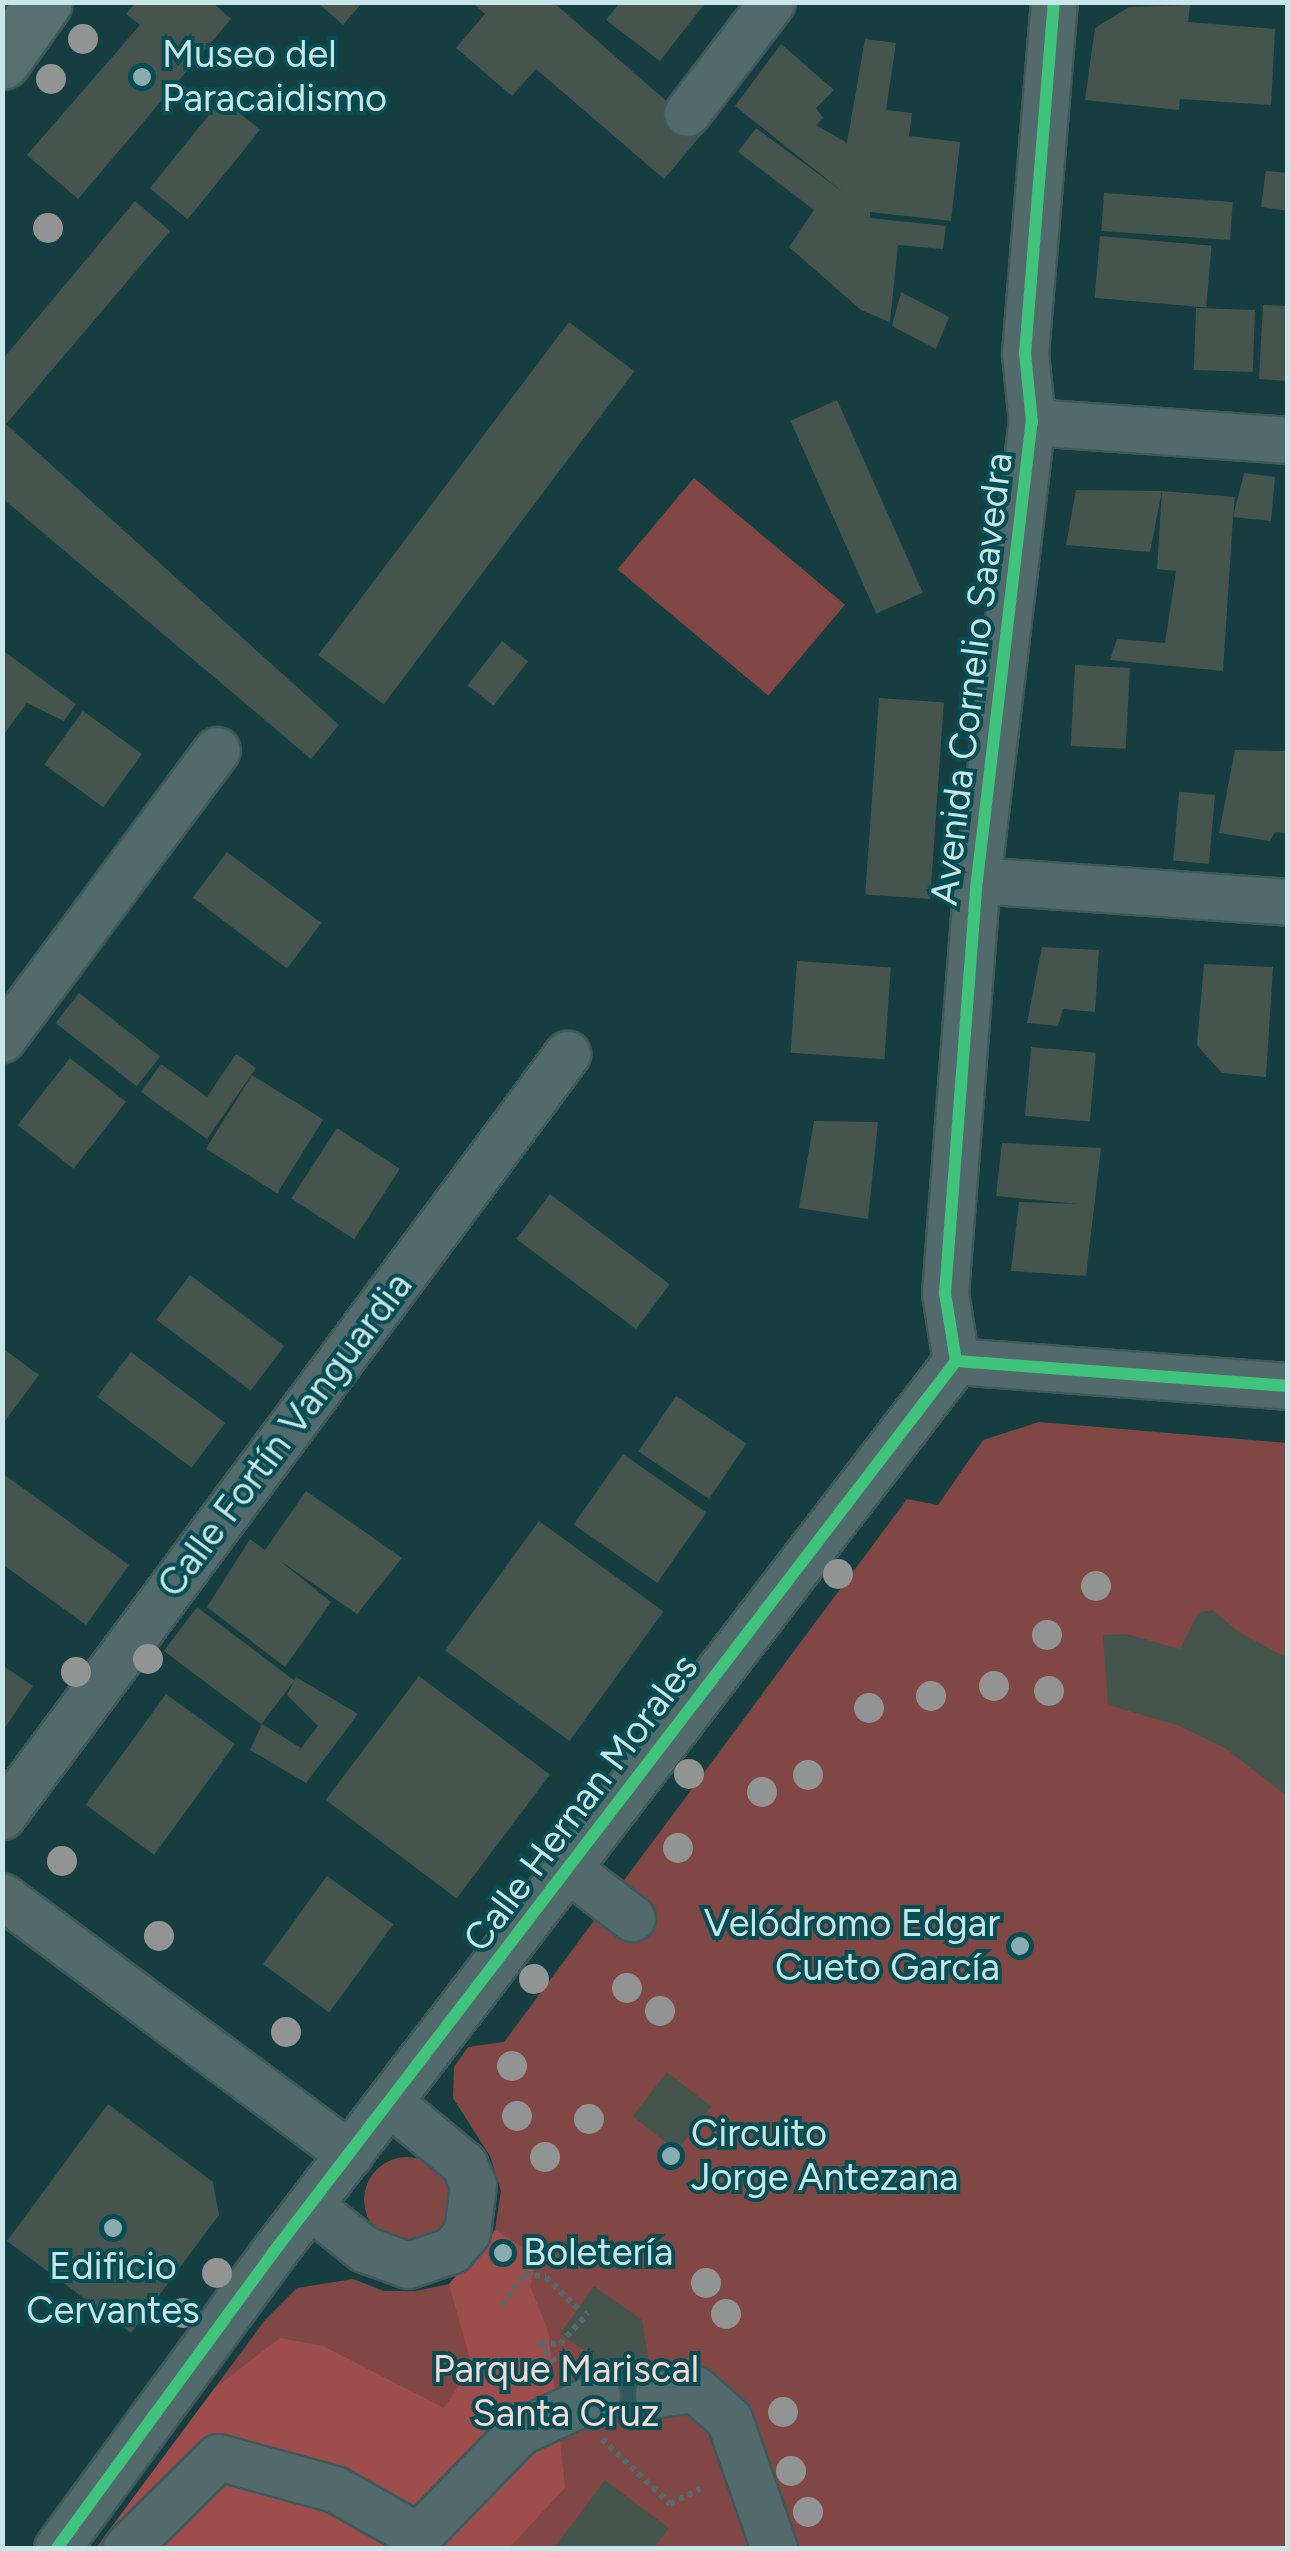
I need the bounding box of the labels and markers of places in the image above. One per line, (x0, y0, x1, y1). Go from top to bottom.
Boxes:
place label: Museo del Paracaidismo (162, 32, 387, 121)
marker: Museo del Paracaidismo (131, 66, 153, 88)
place label: Velódromo Edgar Cueto García (704, 1901, 1000, 1990)
marker: Velódromo Edgar Cueto García (1009, 1935, 1031, 1957)
place label: Circuito Jorge Antezana (691, 2111, 958, 2200)
marker: Circuito Jorge Antezana (660, 2145, 682, 2167)
marker: Edificio Cervantes (102, 2217, 124, 2239)
place label: Boletería (523, 2230, 673, 2276)
marker: Boletería (492, 2242, 514, 2264)
place label: Edificio Cervantes (26, 2244, 200, 2334)

